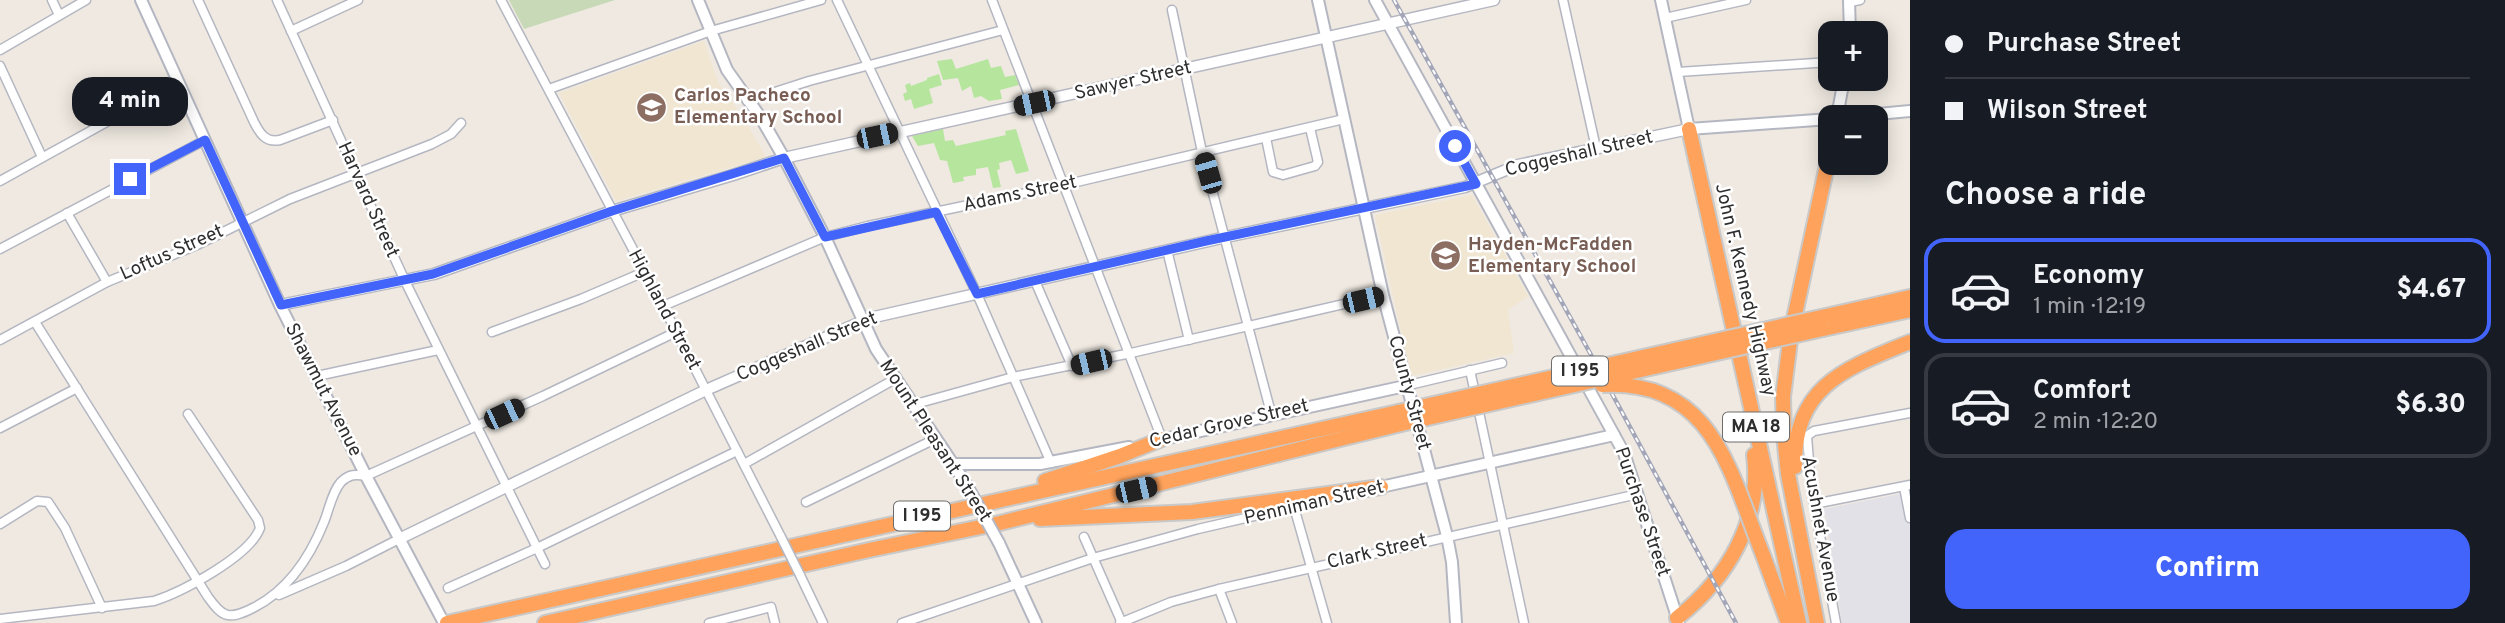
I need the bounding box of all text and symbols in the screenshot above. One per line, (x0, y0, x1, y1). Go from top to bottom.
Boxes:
map controls (1818, 21, 1888, 175)
button: + (1818, 21, 1888, 91)
text: Purchase Street (1987, 28, 2181, 61)
street label: Sawyer Street (1072, 56, 1194, 106)
callout: 4 min (72, 78, 188, 127)
place label: Carlos Pacheco Elementary School (674, 84, 842, 130)
text: 4 min (99, 87, 161, 116)
car (1012, 88, 1057, 118)
school or university icon: Carlos Pacheco Elementary School (634, 90, 668, 124)
text: Wilson Street (1987, 95, 2147, 128)
button: − (1818, 105, 1888, 175)
car (855, 121, 900, 151)
street label: Coggeshall Street (1503, 125, 1655, 183)
route start (1439, 130, 1471, 162)
street label: Harvard Street (332, 138, 404, 262)
car (1193, 150, 1224, 196)
route end (114, 163, 146, 195)
street label: Adams Street (961, 170, 1079, 218)
text: Choose a ride (1945, 176, 2146, 216)
street label: John F. Kennedy Highway (1709, 181, 1781, 399)
street label: Loftus Street (117, 220, 227, 286)
place label: Hayden-McFadden Elementary School (1468, 233, 1636, 279)
school or university icon: Hayden-McFadden Elementary School (1428, 239, 1462, 273)
street label: Highland Street (622, 246, 706, 374)
icon: car (1949, 259, 2012, 322)
text: Economy (2033, 260, 2144, 293)
text: $4.67 (2396, 274, 2466, 307)
car (1341, 285, 1386, 315)
text: 1 min · 12:19 (2033, 293, 2146, 322)
street label: Coggeshall Street (733, 306, 881, 388)
street label: Shawmut Avenue (279, 319, 367, 461)
street label: County Street (1382, 333, 1436, 453)
car (1069, 347, 1114, 377)
street label: Mount Pleasant Street (873, 355, 997, 527)
road number: I 195 (1552, 356, 1608, 386)
icon: car (1949, 374, 2012, 437)
text: Comfort (2033, 375, 2131, 408)
text: $6.30 (2395, 389, 2466, 422)
street label: Cedar Grove Street (1147, 394, 1311, 454)
car (481, 396, 528, 432)
text: 2 min · 12:20 (2033, 408, 2158, 437)
road number: MA 18 (1723, 412, 1789, 442)
street label: Purchase Street (1609, 444, 1675, 580)
street label: Acushnet Avenue (1795, 454, 1845, 604)
car (1114, 475, 1159, 505)
street label: Penniman Street (1242, 475, 1386, 531)
road number: I 195 (894, 502, 950, 530)
street label: Clark Street (1325, 529, 1429, 575)
button: Confirm (1945, 529, 2470, 609)

